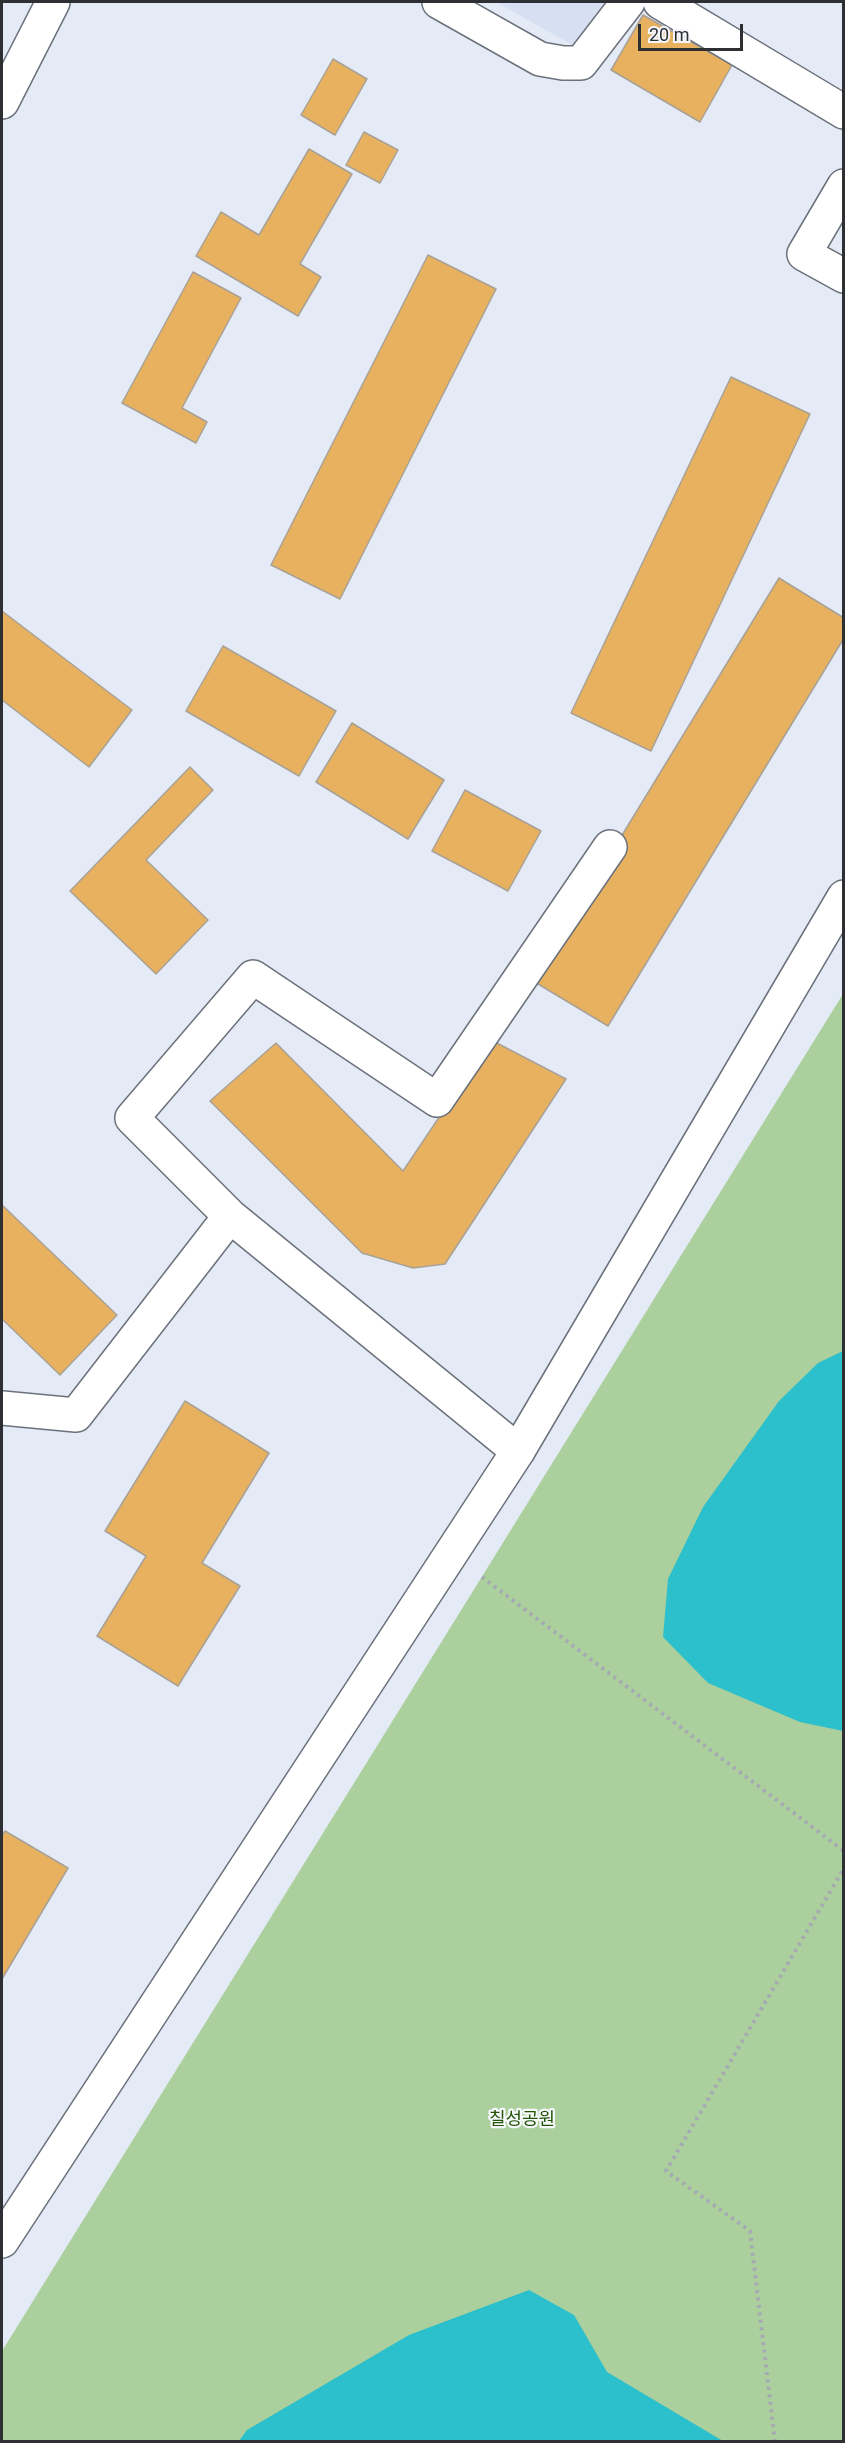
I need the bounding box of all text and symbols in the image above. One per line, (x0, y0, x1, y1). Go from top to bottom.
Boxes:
scale bar (641, 12, 746, 50)
text: 20 m (649, 24, 689, 45)
park label: 칠성공원 (489, 2109, 555, 2131)

